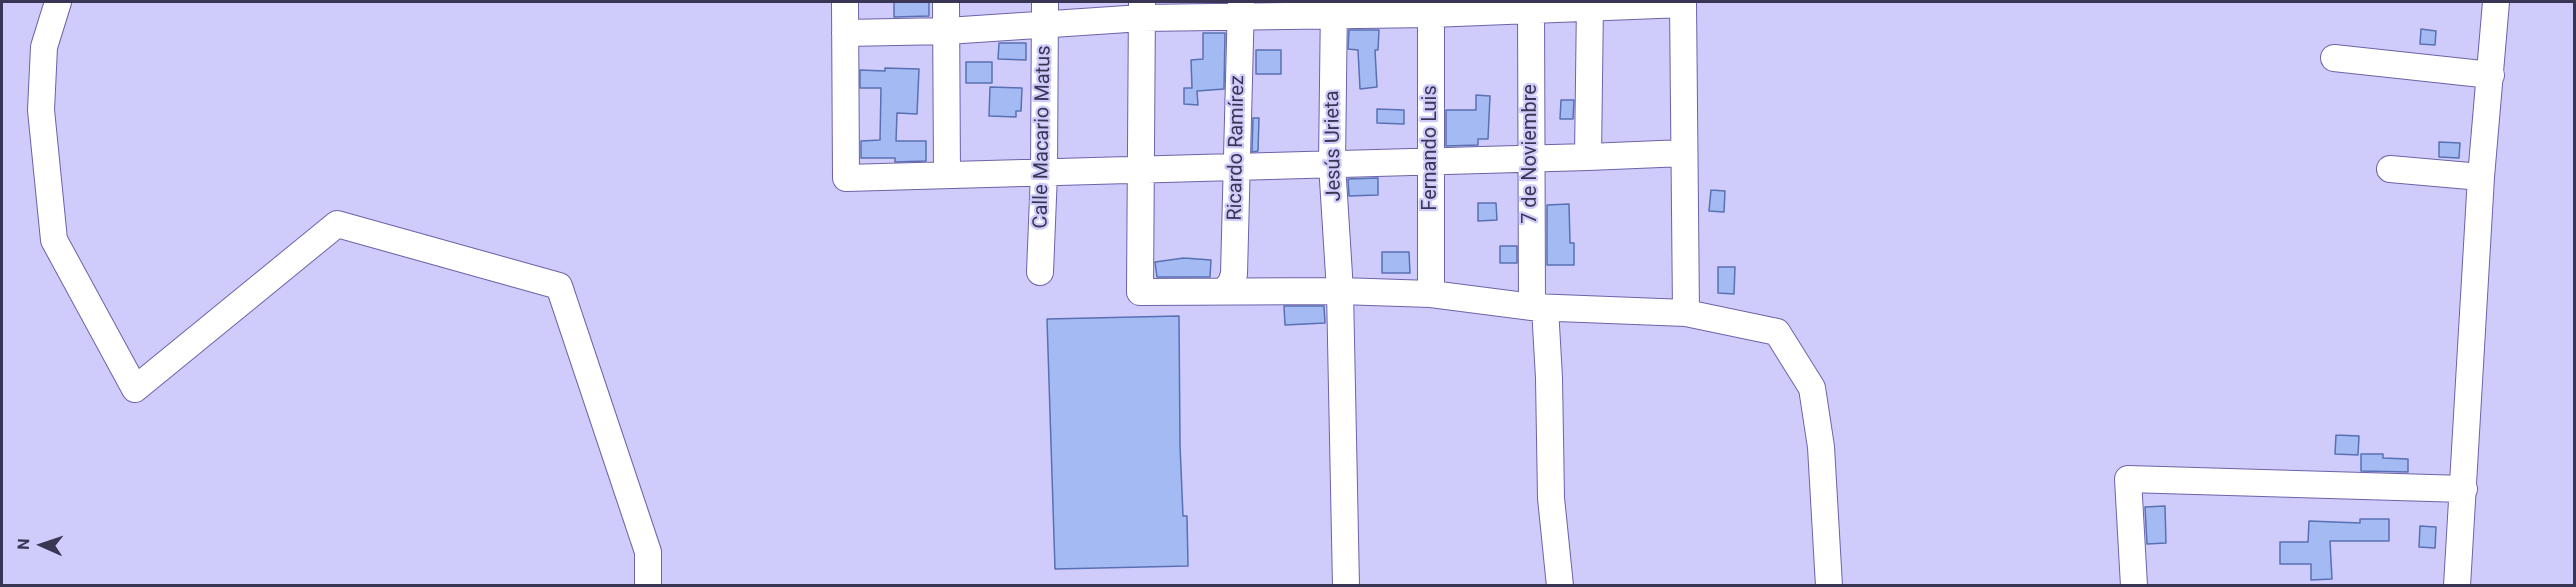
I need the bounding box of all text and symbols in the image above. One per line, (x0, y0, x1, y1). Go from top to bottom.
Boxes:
street label: Calle Macario Matus (1029, 45, 1057, 229)
street label: Ricardo Ramírez (1224, 75, 1250, 221)
street label: 7 de Noviembre (1519, 84, 1543, 224)
street label: Fernando Luis (1419, 85, 1443, 211)
street label: Jesús Urieta (1321, 90, 1347, 202)
north arrow (12, 515, 72, 575)
text: N (14, 538, 33, 550)

